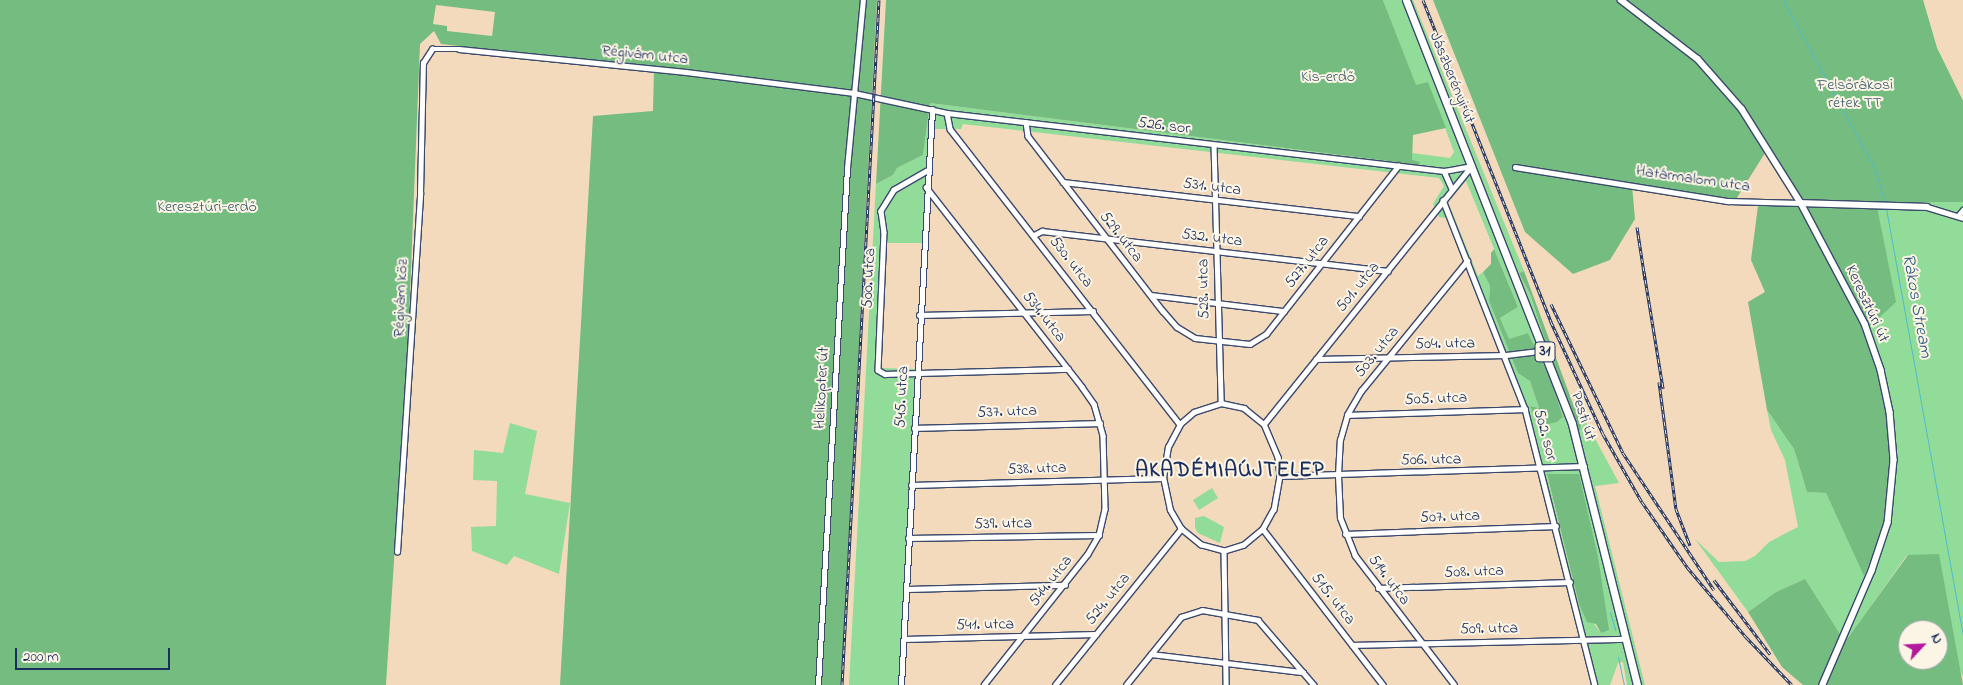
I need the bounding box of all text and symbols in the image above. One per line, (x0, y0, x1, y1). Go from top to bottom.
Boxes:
street label: Jászberényi út (1425, 30, 1479, 126)
street label: Régivám utca (601, 41, 689, 69)
park label: Kis-erdő (1301, 67, 1355, 87)
park label: Felsőrákosi rétek TT (1817, 75, 1893, 113)
street label: 526. sor (1137, 113, 1191, 139)
street label: Határmalom utca (1635, 161, 1751, 197)
street label: 531. utca (1182, 174, 1242, 200)
park label: Keresztúri-erdő (157, 197, 257, 217)
street label: 529. utca (1095, 208, 1147, 266)
street label: 532. utca (1180, 225, 1244, 251)
street label: 530. utca (1045, 232, 1097, 292)
street label: 527. utca (1281, 232, 1333, 292)
street label: 500. utca (858, 247, 880, 309)
water label: Rákos Stream (1896, 252, 1936, 360)
street label: Régivám köz (389, 258, 413, 338)
street label: 501. utca (1332, 258, 1384, 316)
street label: 528. utca (1194, 259, 1214, 319)
street label: Keresztúri út (1841, 262, 1893, 346)
street label: 534. utca (1018, 288, 1070, 346)
street label: 503. utca (1351, 323, 1403, 381)
street label: 504. utca (1415, 334, 1475, 354)
road number: 31 (1534, 340, 1556, 364)
street label: Helikopter út (810, 347, 834, 429)
street label: 545. utca (891, 365, 913, 429)
street label: 505. utca (1404, 388, 1468, 410)
street label: Pesti út (1566, 389, 1600, 443)
street label: 537. utca (977, 401, 1037, 423)
street label: 502. sor (1529, 407, 1561, 463)
street label: 506. utca (1401, 450, 1461, 470)
street label: 538. utca (1007, 458, 1067, 480)
district label: AKADÉMIAÚJTELEP (1133, 458, 1327, 484)
street label: 507. utca (1420, 506, 1480, 528)
street label: 539. utca (974, 514, 1032, 534)
street label: 514. utca (1364, 551, 1414, 609)
street label: 544. utca (1025, 552, 1077, 610)
street label: 508. utca (1444, 561, 1504, 583)
street label: 524. utca (1081, 569, 1135, 629)
street label: 515. utca (1307, 569, 1359, 629)
street label: 541. utca (956, 615, 1014, 635)
street label: 509. utca (1460, 619, 1518, 639)
north arrow (1898, 620, 1948, 670)
text: N (1925, 630, 1948, 648)
scale bar (18, 638, 172, 670)
text: 200 m (23, 646, 59, 668)

